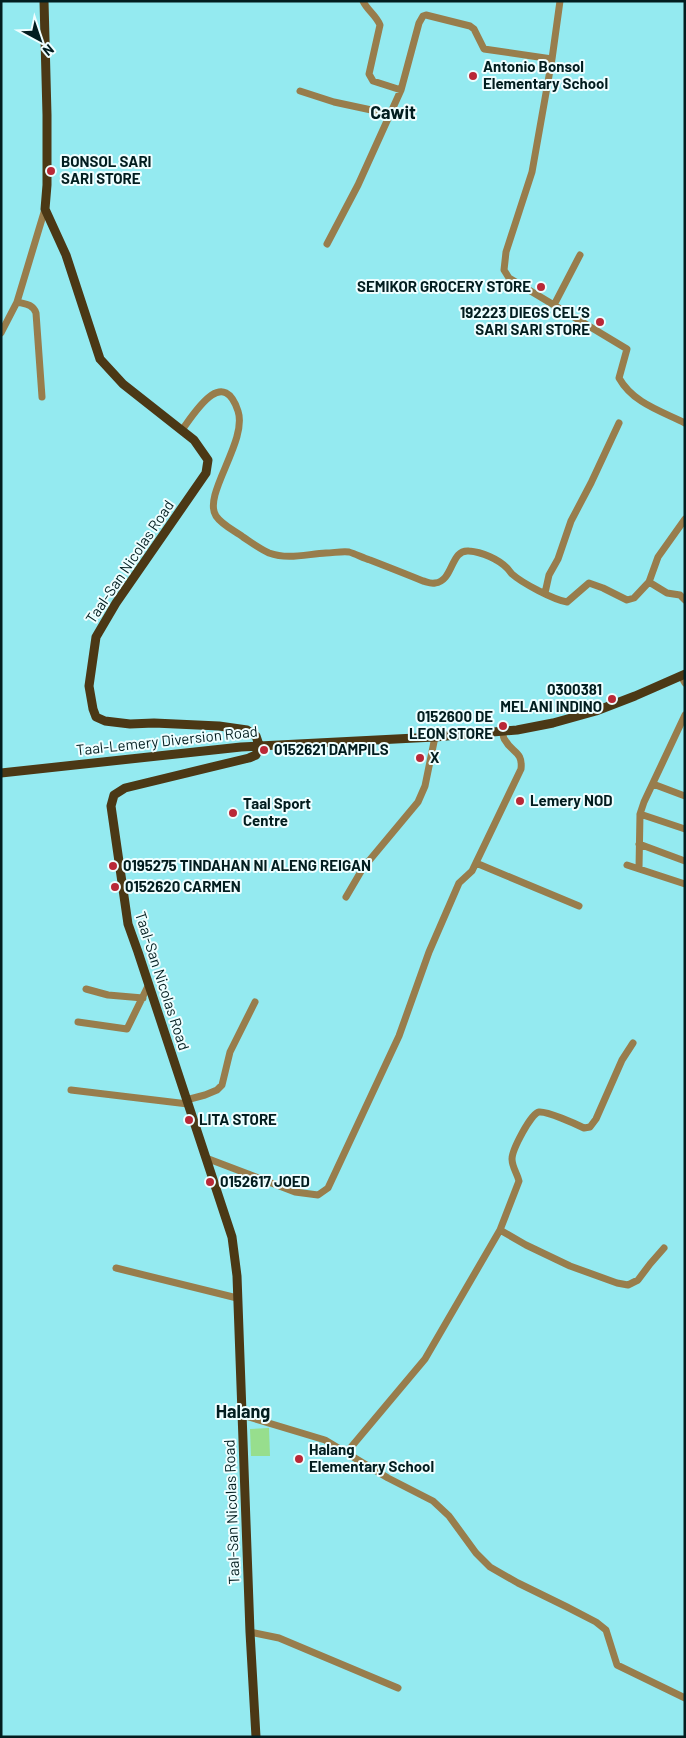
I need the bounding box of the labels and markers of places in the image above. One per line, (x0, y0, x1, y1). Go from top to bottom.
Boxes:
place label: Antonio Bonsol Elementary School (483, 57, 608, 92)
marker: Antonio Bonsol Elementary School (467, 70, 479, 82)
place label: BONSOL SARI SARI STORE (61, 152, 152, 187)
marker: BONSOL SARI SARI STORE (45, 165, 57, 177)
place label: SEMIKOR GROCERY STORE (357, 277, 531, 295)
marker: SEMIKOR GROCERY STORE (535, 281, 547, 293)
place label: 192223 DIEGS CEL’S SARI SARI STORE (460, 303, 590, 338)
marker: 192223 DIEGS CEL’S SARI SARI STORE (594, 316, 606, 328)
place label: 0300381 MELANI INDINO (500, 680, 602, 715)
marker: 0300381 MELANI INDINO (606, 693, 618, 705)
place label: 0152600 DE LEON STORE (409, 707, 493, 742)
marker: 0152600 DE LEON STORE (497, 720, 509, 732)
place label: 0152621 DAMPILS (274, 740, 389, 758)
marker: 0152621 DAMPILS (258, 744, 270, 756)
place label: X (430, 748, 440, 766)
marker: X (414, 752, 426, 764)
place label: Lemery NOD (530, 791, 612, 809)
place label: Taal Sport Centre (243, 794, 311, 829)
marker: Lemery NOD (514, 795, 526, 807)
marker: Taal Sport Centre (227, 807, 239, 819)
place label: 0195275 TINDAHAN NI ALENG REIGAN (123, 856, 371, 874)
marker: 0195275 TINDAHAN NI ALENG REIGAN (107, 860, 119, 872)
place label: 0152620 CARMEN (125, 877, 241, 895)
marker: 0152620 CARMEN (109, 881, 121, 893)
place label: LITA STORE (199, 1110, 277, 1128)
marker: LITA STORE (183, 1114, 195, 1126)
place label: 0152617 JOED (220, 1172, 310, 1190)
marker: 0152617 JOED (204, 1176, 216, 1188)
place label: Halang Elementary School (309, 1440, 434, 1475)
marker: Halang Elementary School (293, 1453, 305, 1465)

